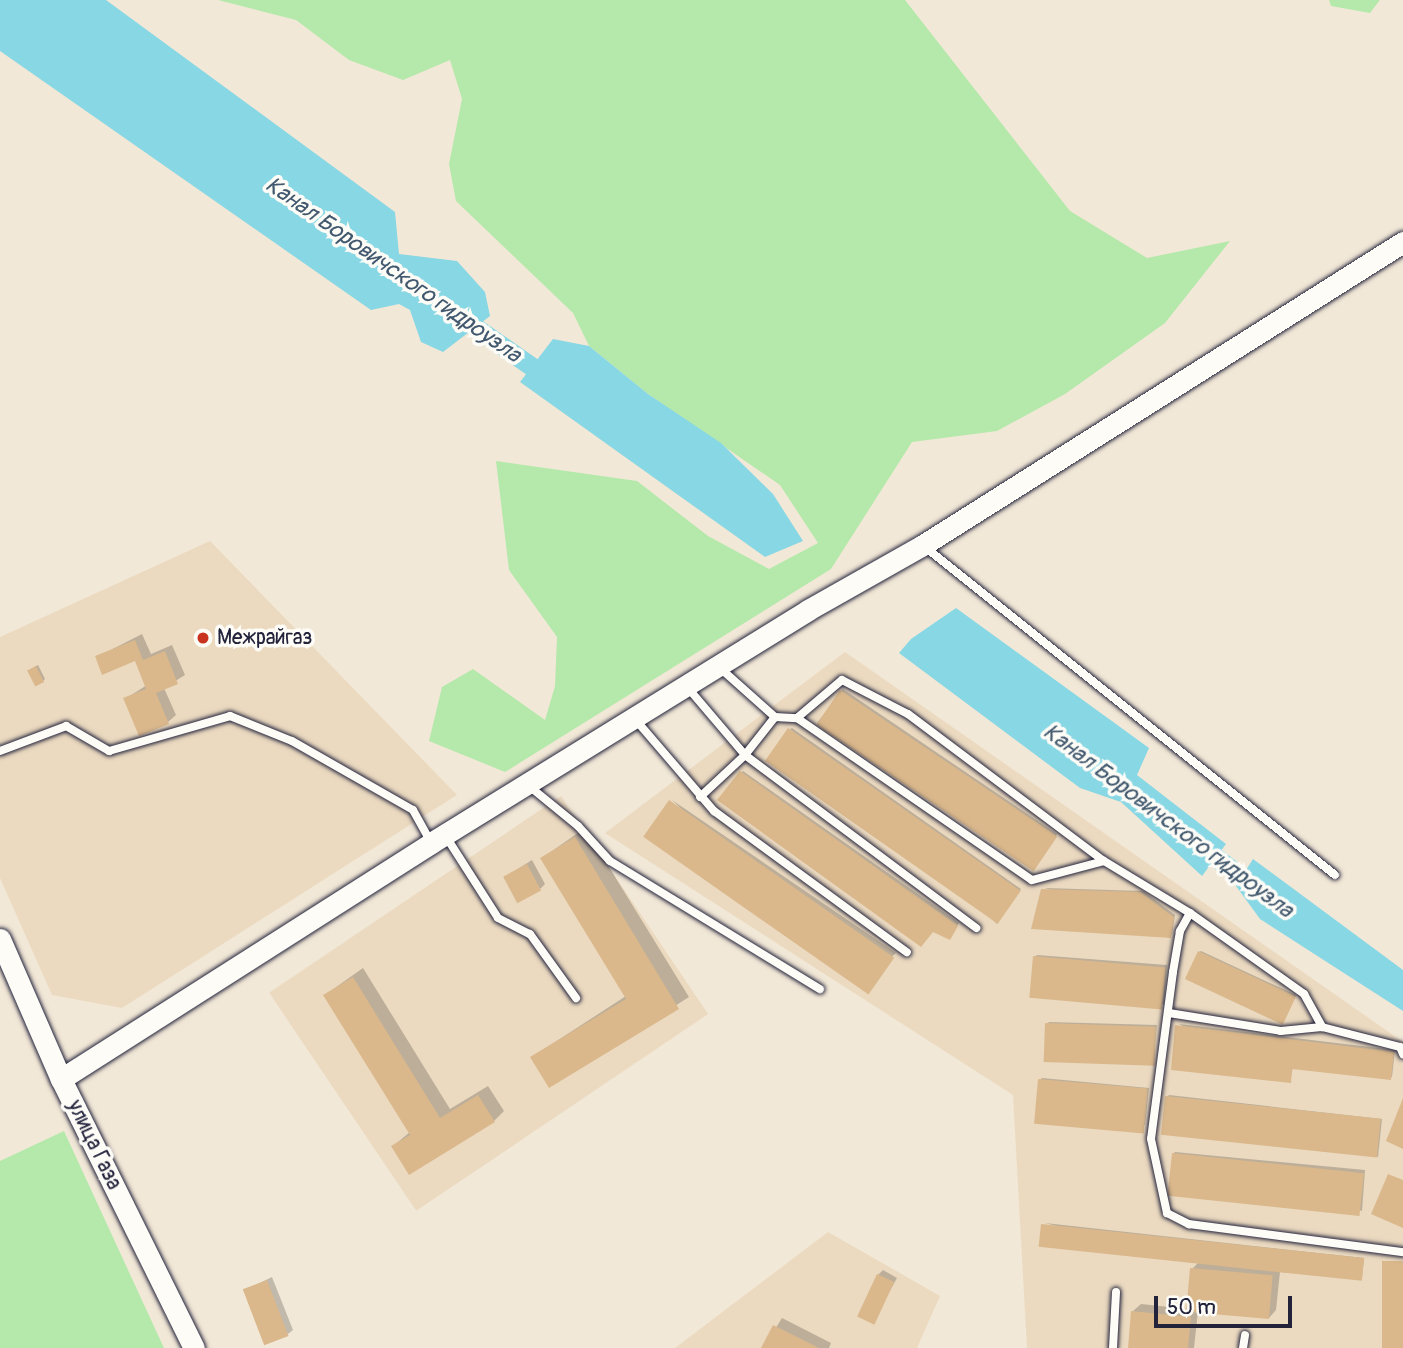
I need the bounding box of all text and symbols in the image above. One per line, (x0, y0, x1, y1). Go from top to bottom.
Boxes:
water label: Канал Боровичского гидроузла (260, 171, 526, 369)
place label: Межрайгаз (217, 625, 313, 651)
marker: Межрайгаз (195, 630, 211, 646)
water label: Канал Боровичского гидроузла (1038, 718, 1298, 924)
street label: улица Газа (62, 1096, 126, 1194)
scale bar (1158, 1282, 1296, 1326)
text: 50 m (1167, 1294, 1216, 1321)

